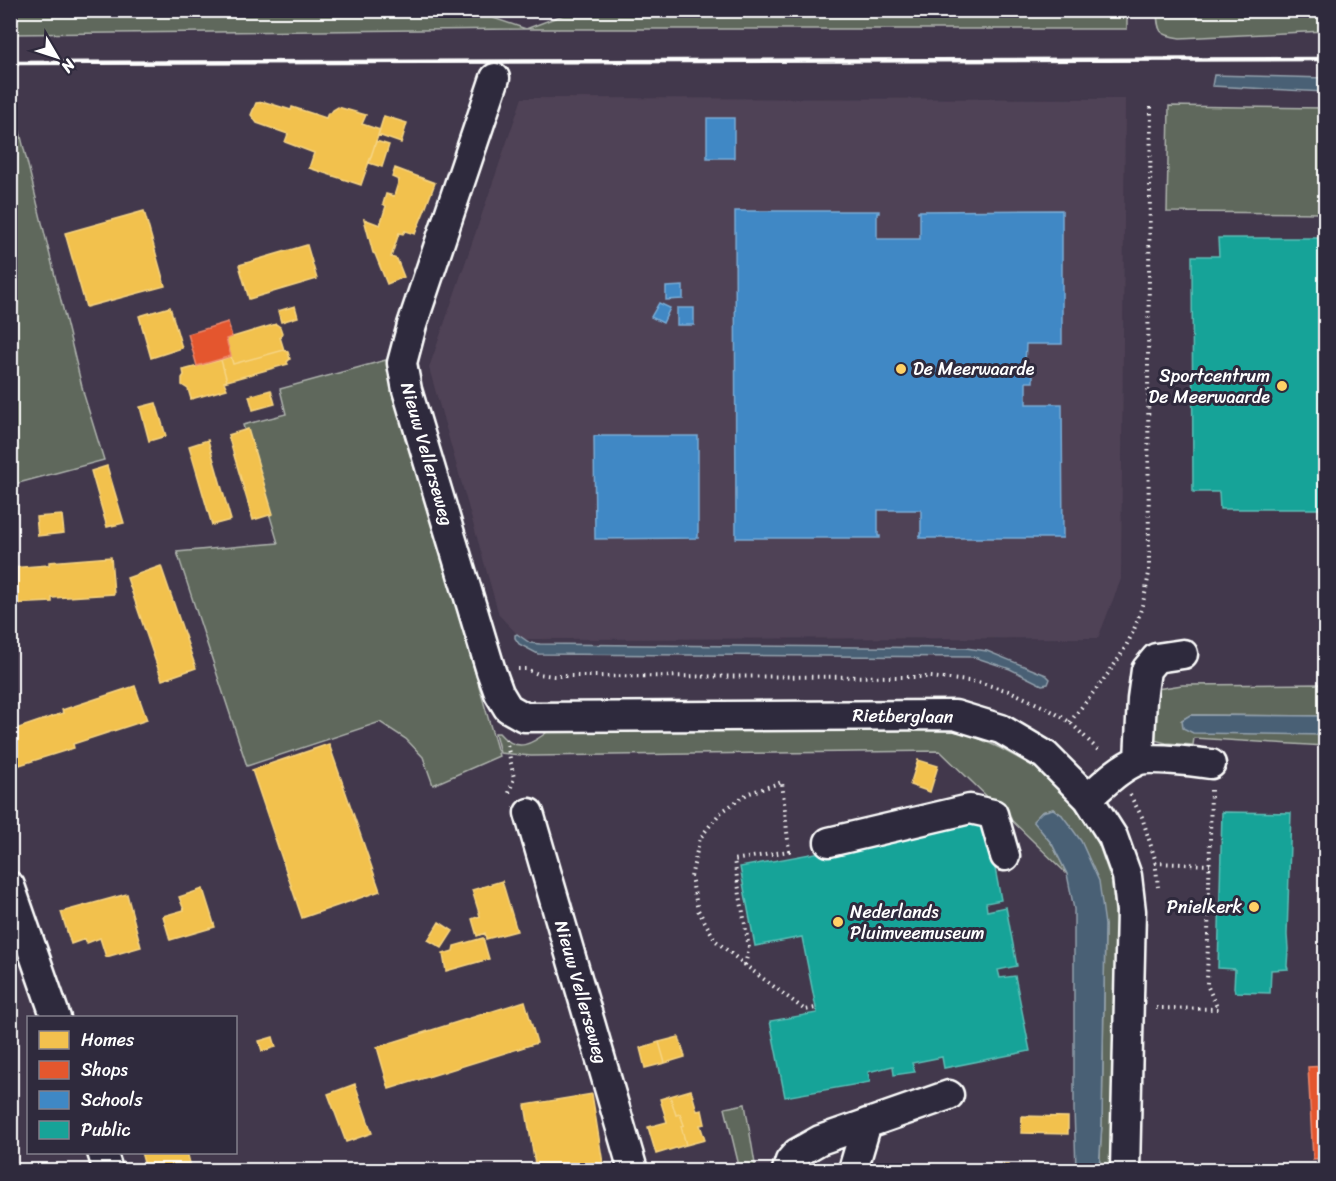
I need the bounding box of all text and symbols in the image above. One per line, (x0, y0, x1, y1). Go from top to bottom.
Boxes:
north arrow (27, 27, 87, 87)
text: N (53, 52, 84, 80)
place label: De Meerwaarde (913, 353, 1035, 385)
place label: Sportcentrum De Meerwaarde (1149, 360, 1270, 413)
marker: De Meerwaarde (894, 362, 908, 376)
street label: Nieuw Vellerseweg (391, 378, 463, 530)
marker: Sportcentrum De Meerwaarde (1275, 379, 1289, 393)
street label: Rietberglaan (852, 699, 954, 733)
place label: Pnielkerk (1167, 891, 1242, 923)
place label: Nederlands Pluimveemuseum (850, 896, 985, 949)
marker: Pnielkerk (1247, 900, 1261, 914)
marker: Nederlands Pluimveemuseum (831, 915, 845, 929)
street label: Nieuw Vellerseweg (545, 916, 617, 1068)
legend (27, 1016, 237, 1154)
text: Homes (81, 1024, 135, 1056)
text: Shops (81, 1054, 128, 1086)
text: Schools (81, 1084, 143, 1116)
text: Public (81, 1114, 131, 1146)

